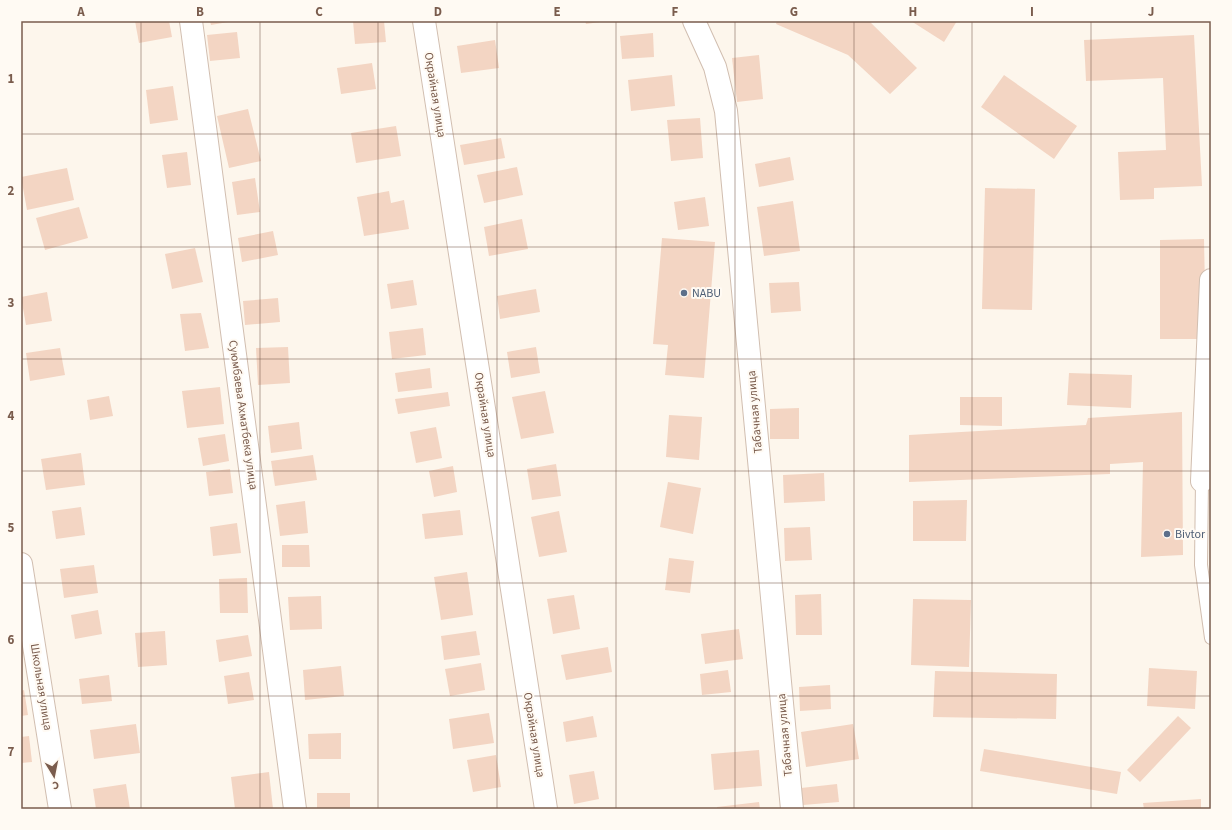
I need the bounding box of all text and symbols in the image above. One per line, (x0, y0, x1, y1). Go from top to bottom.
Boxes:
text: A (76, 3, 85, 21)
text: B (196, 3, 204, 21)
text: C (315, 3, 323, 21)
text: D (434, 3, 442, 21)
text: E (553, 3, 561, 21)
text: F (672, 3, 679, 21)
text: G (790, 3, 798, 21)
text: H (909, 3, 917, 21)
text: I (1030, 3, 1034, 21)
text: J (1148, 3, 1154, 21)
street label: Окрайная улица (420, 51, 450, 139)
text: 1 (8, 70, 15, 88)
text: 2 (8, 182, 15, 200)
place label: NABU (692, 285, 721, 302)
marker: NABU (679, 288, 689, 298)
text: 3 (8, 294, 15, 312)
street label: Суюмбаева Ахматбека улица (224, 339, 262, 491)
street label: Табачная улица (743, 370, 767, 454)
street label: Окрайная улица (470, 371, 500, 459)
text: 4 (8, 407, 15, 425)
text: 5 (8, 519, 15, 537)
place label: Bivtor (1175, 526, 1206, 543)
marker: Bivtor (1162, 529, 1172, 539)
text: 6 (8, 631, 15, 649)
street label: Школьная улица (26, 642, 56, 732)
street label: Окрайная улица (519, 691, 549, 779)
street label: Табачная улица (773, 693, 797, 777)
text: 7 (8, 743, 15, 761)
north arrow (34, 756, 74, 796)
text: С (51, 777, 60, 793)

